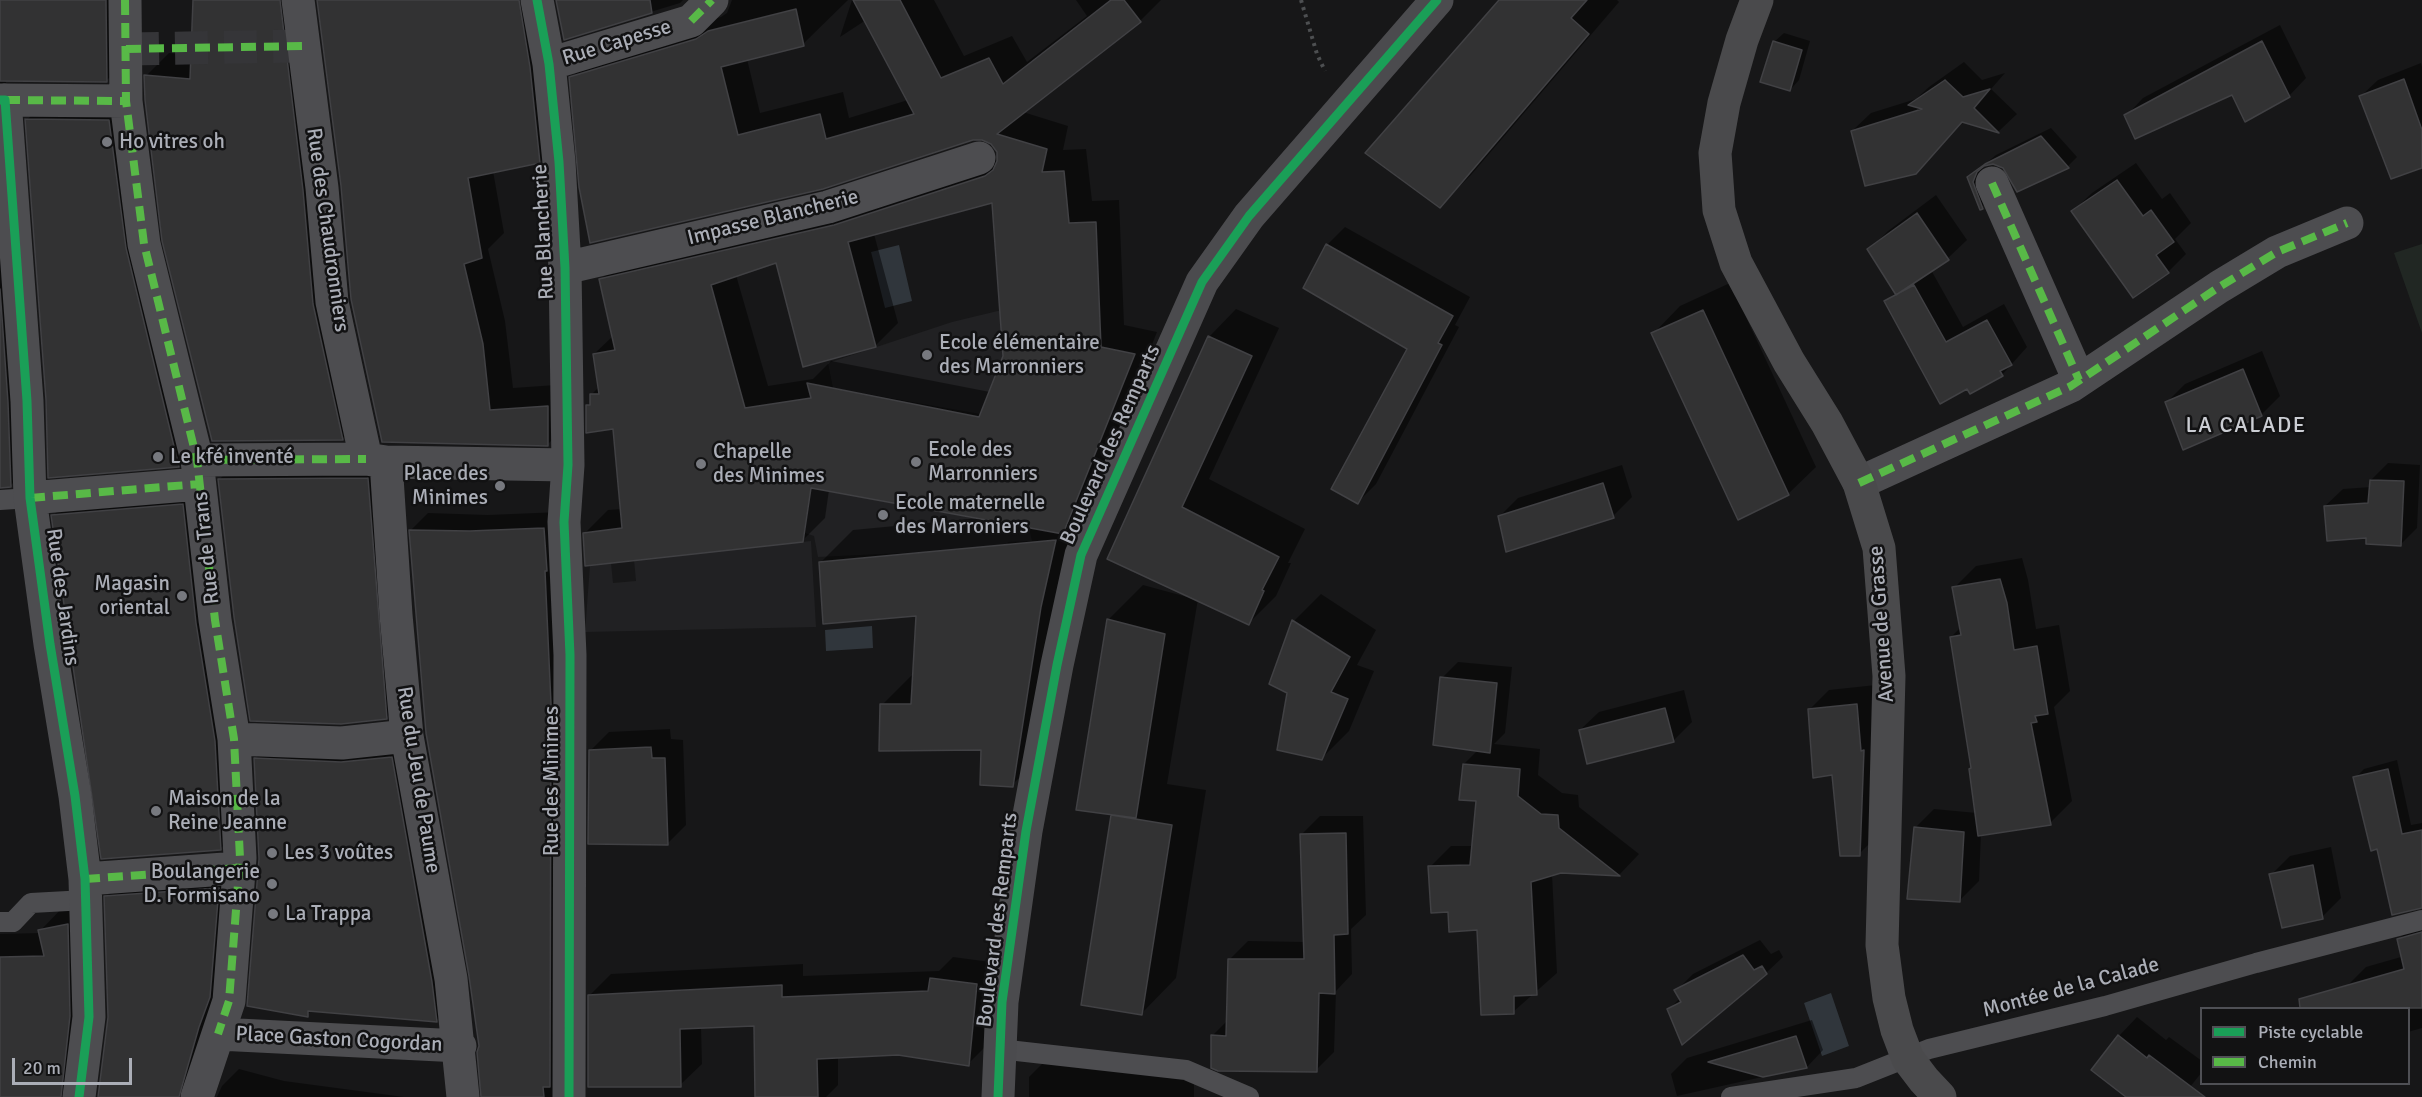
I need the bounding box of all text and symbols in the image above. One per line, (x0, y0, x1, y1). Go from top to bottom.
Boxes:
street label: Rue Capesse (560, 15, 674, 71)
street label: Rue des Chaudronniers (300, 126, 354, 334)
place label: Ho vitres oh (119, 129, 225, 155)
marker: Ho vitres oh (100, 135, 114, 149)
street label: Rue Blancherie (528, 164, 560, 300)
street label: Impasse Blancherie (685, 185, 861, 251)
place label: Ecole élémentaire des Marronniers (939, 330, 1100, 380)
street label: Boulevard des Remparts (1056, 341, 1166, 549)
marker: Ecole élémentaire des Marronniers (920, 348, 934, 362)
district label: LA CALADE (2185, 413, 2307, 439)
place label: Ecole des Marronniers (928, 437, 1038, 487)
place label: Chapelle des Minimes (713, 439, 825, 489)
place label: Le kfé inventé (170, 444, 294, 470)
marker: Le kfé inventé (151, 450, 165, 464)
marker: Ecole des Marronniers (909, 455, 923, 469)
marker: Chapelle des Minimes (694, 457, 708, 471)
place label: Place des Minimes (404, 461, 488, 511)
marker: Place des Minimes (493, 479, 507, 493)
street label: Rue de Trans (189, 490, 225, 606)
place label: Ecole maternelle des Marroniers (895, 490, 1045, 540)
marker: Ecole maternelle des Marroniers (876, 508, 890, 522)
street label: Rue des Jardins (40, 527, 84, 667)
street label: Avenue de Grasse (1864, 545, 1900, 703)
place label: Magasin oriental (94, 571, 170, 621)
marker: Magasin oriental (175, 589, 189, 603)
street label: Rue du Jeu de Paume (391, 685, 445, 875)
street label: Rue des Minimes (539, 706, 565, 856)
place label: Maison de la Reine Jeanne (168, 786, 287, 836)
marker: Maison de la Reine Jeanne (149, 804, 163, 818)
street label: Boulevard des Remparts (972, 811, 1024, 1029)
place label: Les 3 voûtes (284, 840, 393, 866)
marker: Les 3 voûtes (265, 846, 279, 860)
place label: Boulangerie D. Formisano (143, 859, 260, 909)
marker: Boulangerie D. Formisano (265, 877, 279, 891)
place label: La Trappa (285, 901, 371, 927)
marker: La Trappa (266, 907, 280, 921)
street label: Montée de la Calade (1980, 952, 2162, 1024)
legend (2200, 1007, 2410, 1085)
text: Piste cyclable (2258, 1021, 2363, 1043)
street label: Place Gaston Cogordan (235, 1022, 443, 1058)
scale bar (15, 1046, 135, 1084)
text: Chemin (2258, 1051, 2317, 1073)
text: 20 m (23, 1057, 61, 1079)

